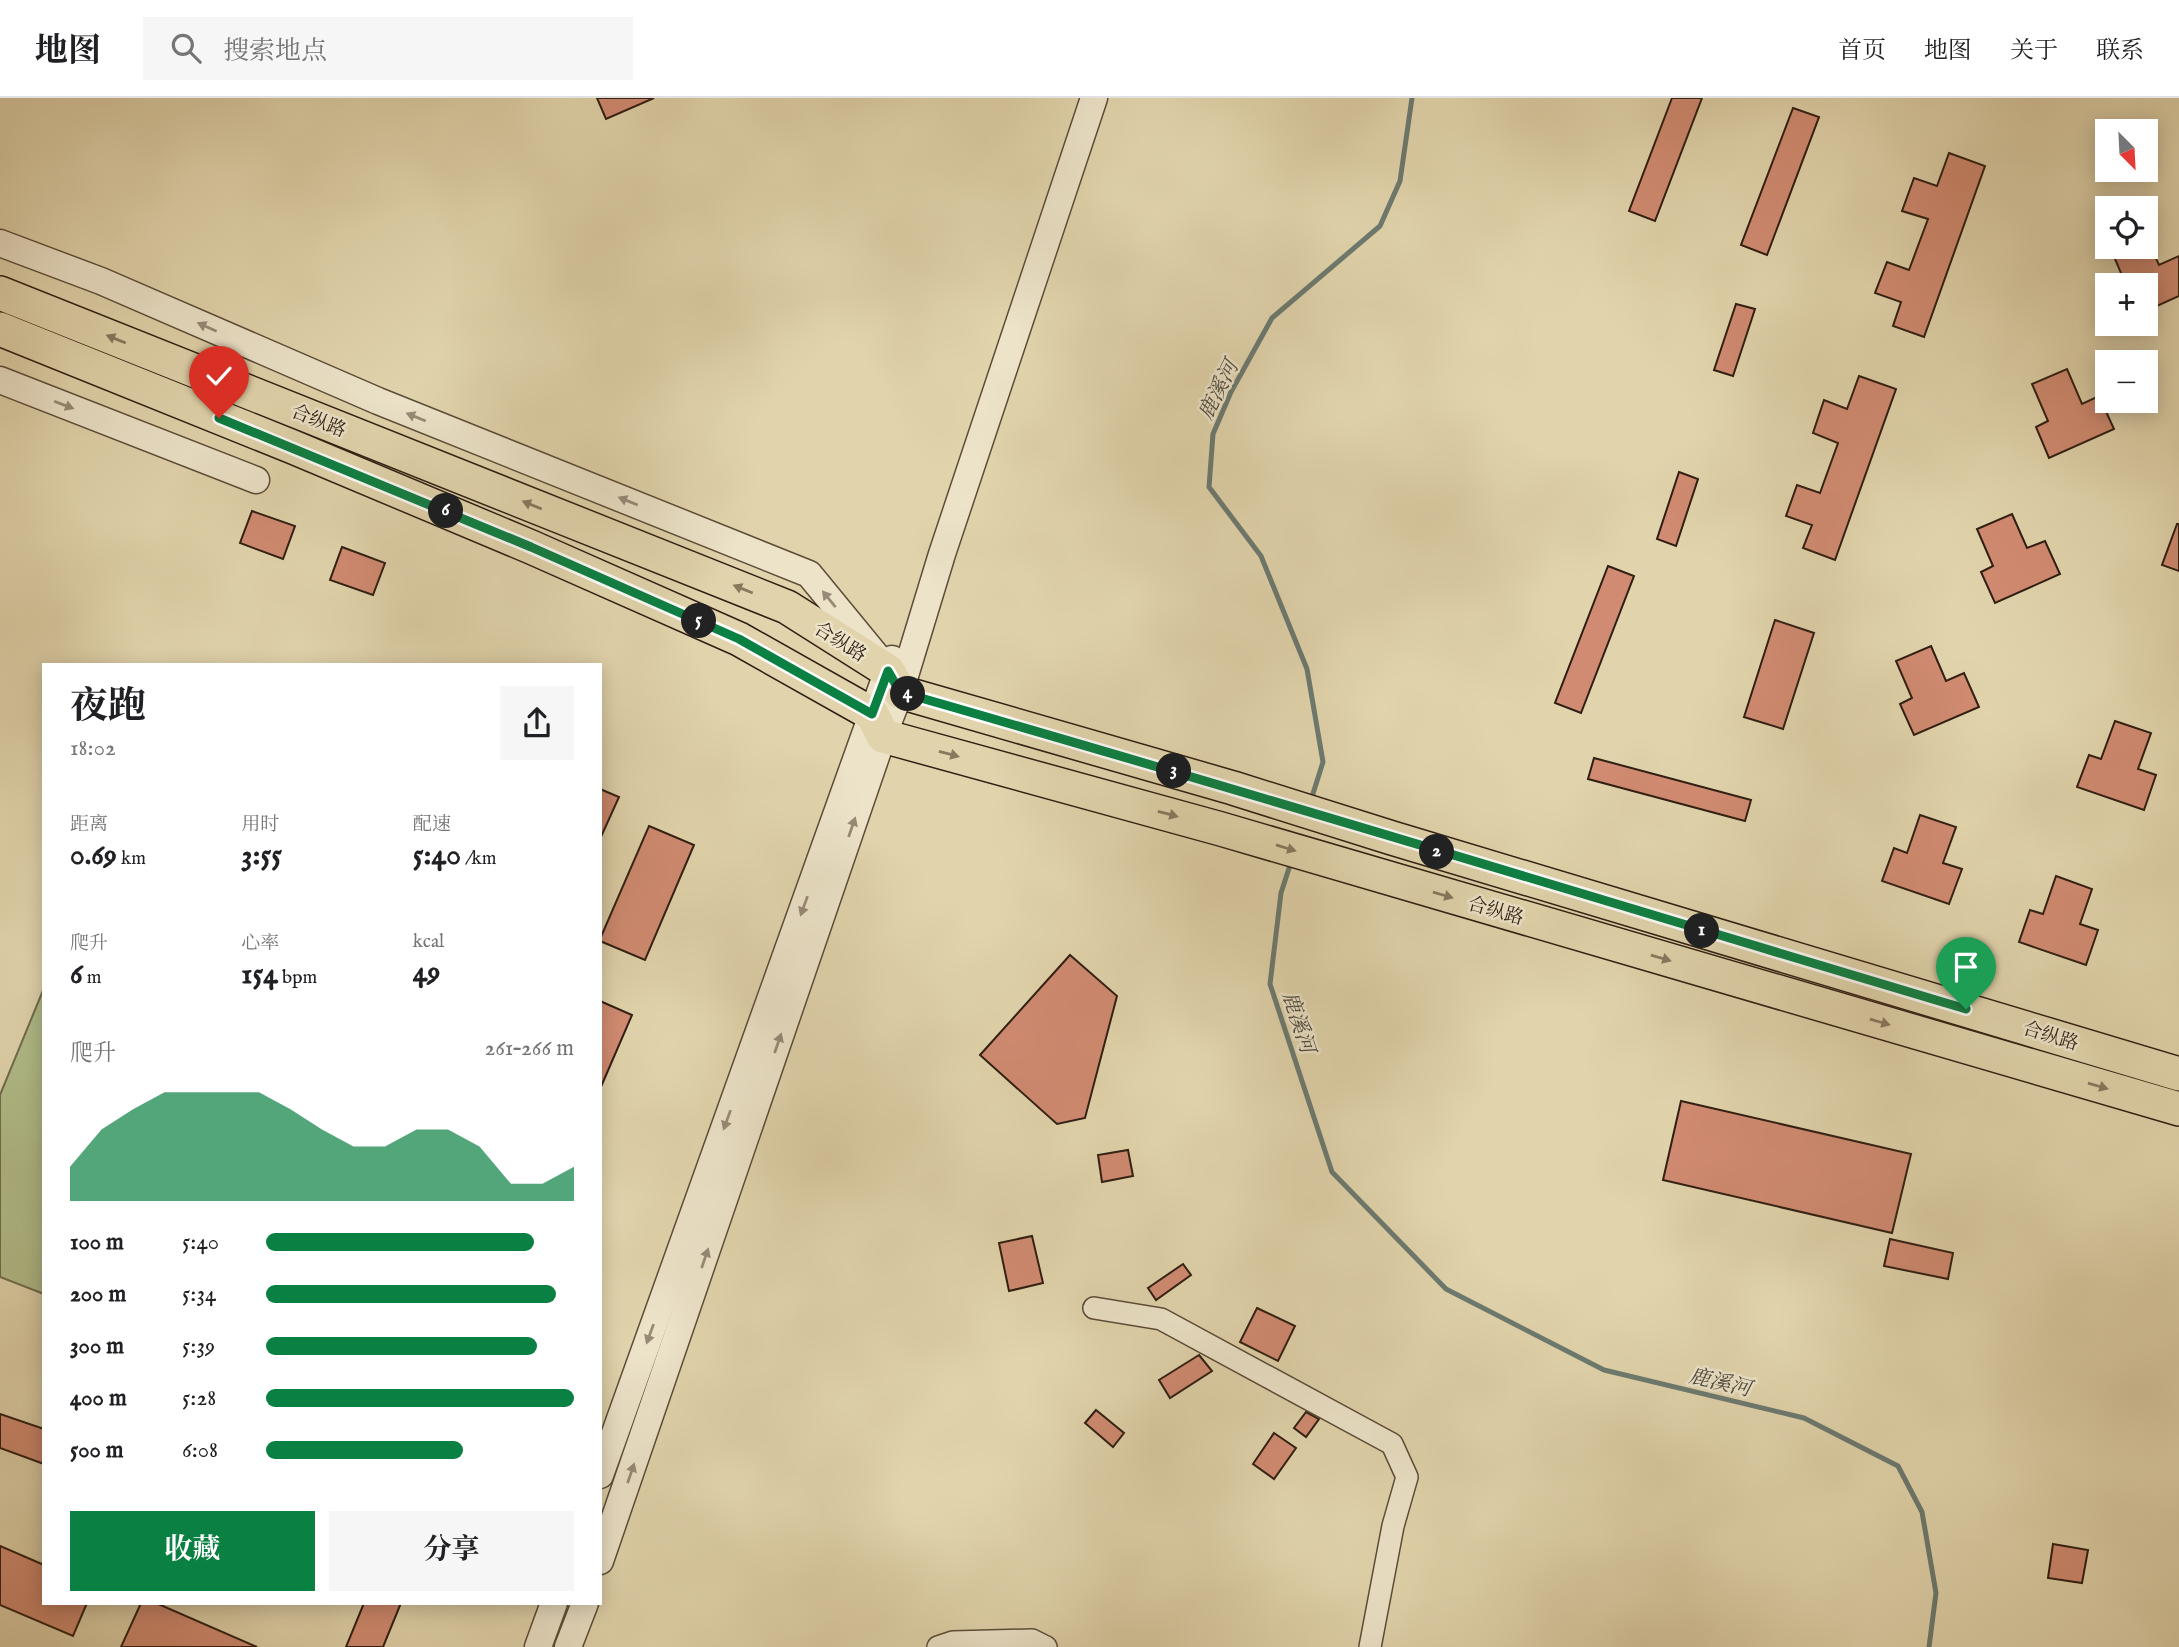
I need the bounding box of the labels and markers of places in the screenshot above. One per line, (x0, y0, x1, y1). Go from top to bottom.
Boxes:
pin (189, 346, 249, 418)
pin: 6 (428, 494, 464, 528)
pin: 5 (682, 603, 716, 638)
pin: 4 (890, 676, 926, 712)
pin: 3 (1156, 754, 1192, 788)
pin: 2 (1420, 834, 1454, 870)
pin: 1 (1684, 914, 1720, 948)
pin (1936, 937, 1996, 1009)

